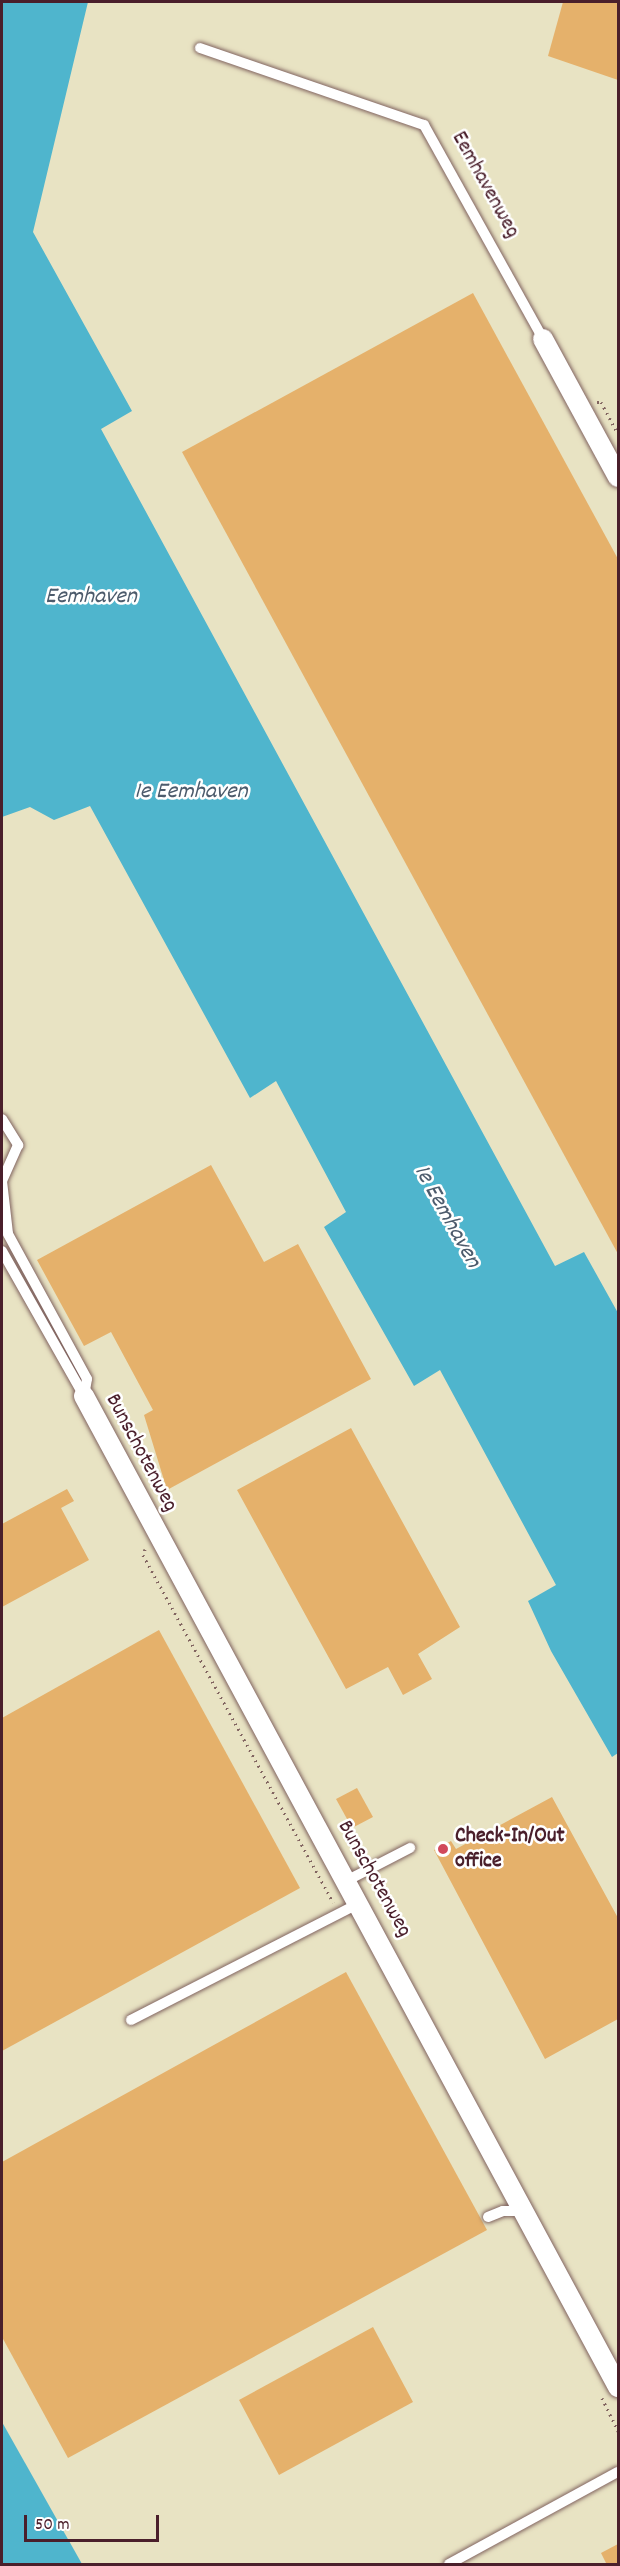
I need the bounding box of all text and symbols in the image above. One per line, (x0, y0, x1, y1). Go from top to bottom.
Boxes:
street label: Eemhavenweg (445, 127, 525, 243)
water label: Eemhaven (45, 584, 137, 612)
water label: 1e Eemhaven (134, 779, 248, 807)
water label: 1e Eemhaven (406, 1161, 486, 1273)
street label: Bunschotenweg (99, 1390, 183, 1516)
street label: Bunschotenweg (331, 1816, 417, 1942)
place label: Check-In/Out office (455, 1823, 564, 1874)
marker: Check-In/Out office (436, 1842, 450, 1856)
scale bar (27, 2503, 162, 2541)
text: 50 m (35, 2513, 70, 2538)

